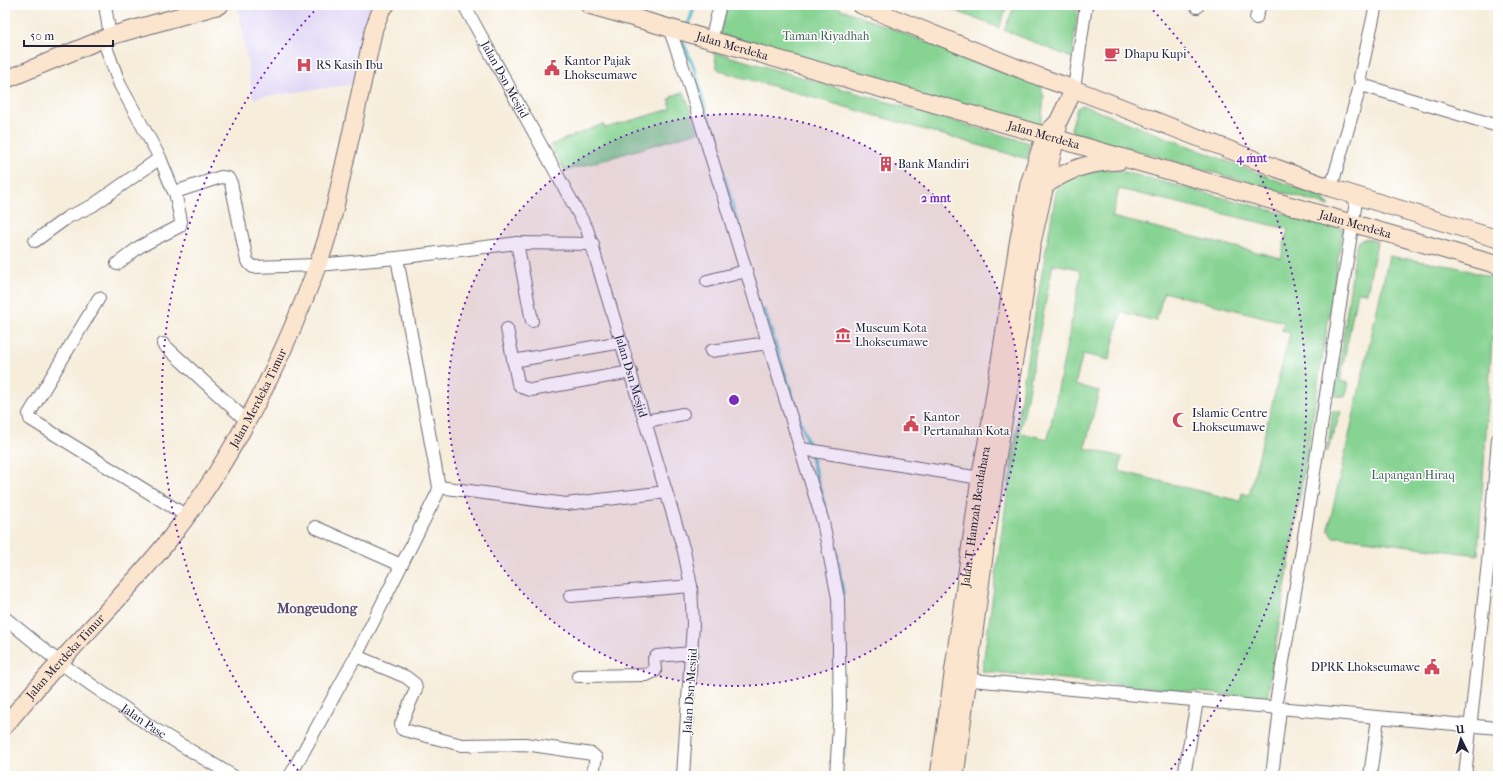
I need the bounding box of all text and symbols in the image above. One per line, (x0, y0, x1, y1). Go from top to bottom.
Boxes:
scale bar (24, 22, 113, 48)
text: 50 m (30, 29, 54, 43)
street label: Jalan Merdeka (694, 29, 770, 63)
park label: Taman Riyadhah (782, 29, 870, 43)
street label: Jalan Dsn Mesjid (478, 38, 532, 121)
cafe icon: Dhapu Kupi (1103, 45, 1121, 63)
place label: Dhapu Kupi (1124, 47, 1187, 61)
place label: Kantor Pajak Lhokseumawe (564, 54, 637, 82)
hospital icon: RS Kasih Ibu (295, 56, 313, 74)
place label: RS Kasih Ibu (316, 58, 383, 72)
public building icon: Kantor Pajak Lhokseumawe (543, 59, 561, 77)
street label: Jalan Merdeka (1005, 118, 1082, 152)
text: 4 mnt (1236, 151, 1268, 166)
building icon: Bank Mandiri (877, 155, 895, 173)
place label: Bank Mandiri (898, 157, 970, 171)
text: 2 mnt (921, 191, 952, 205)
street label: Jalan Merdeka (1317, 207, 1393, 241)
place label: Museum Kota Lhokseumawe (855, 321, 928, 349)
museum icon: Museum Kota Lhokseumawe (834, 326, 852, 344)
street label: Jalan Dsn Mesjid (612, 332, 650, 419)
street label: Jalan Merdeka Timur (226, 345, 290, 451)
centre of rings (727, 393, 741, 407)
place label: Islamic Centre Lhokseumawe (1192, 406, 1267, 434)
place label: Kantor Pertanahan Kota (923, 410, 1010, 438)
mosque icon: Islamic Centre Lhokseumawe (1171, 411, 1189, 429)
public building icon: Kantor Pertanahan Kota (902, 415, 920, 433)
street label: Jalan T. Hamzah Bendahara (958, 445, 993, 589)
park label: Lapangan Hiraq (1371, 468, 1455, 482)
district label: Mongeudong (276, 600, 358, 617)
street label: Jalan Merdeka Timur (23, 611, 108, 703)
street label: Jalan Dsn Mesjid (680, 647, 700, 735)
public building icon: DPRK Lhokseumawe (1423, 658, 1441, 676)
place label: DPRK Lhokseumawe (1311, 660, 1420, 674)
street label: Jalan Pase (118, 700, 169, 741)
north arrow (1441, 719, 1481, 759)
text: U (1454, 723, 1465, 736)

